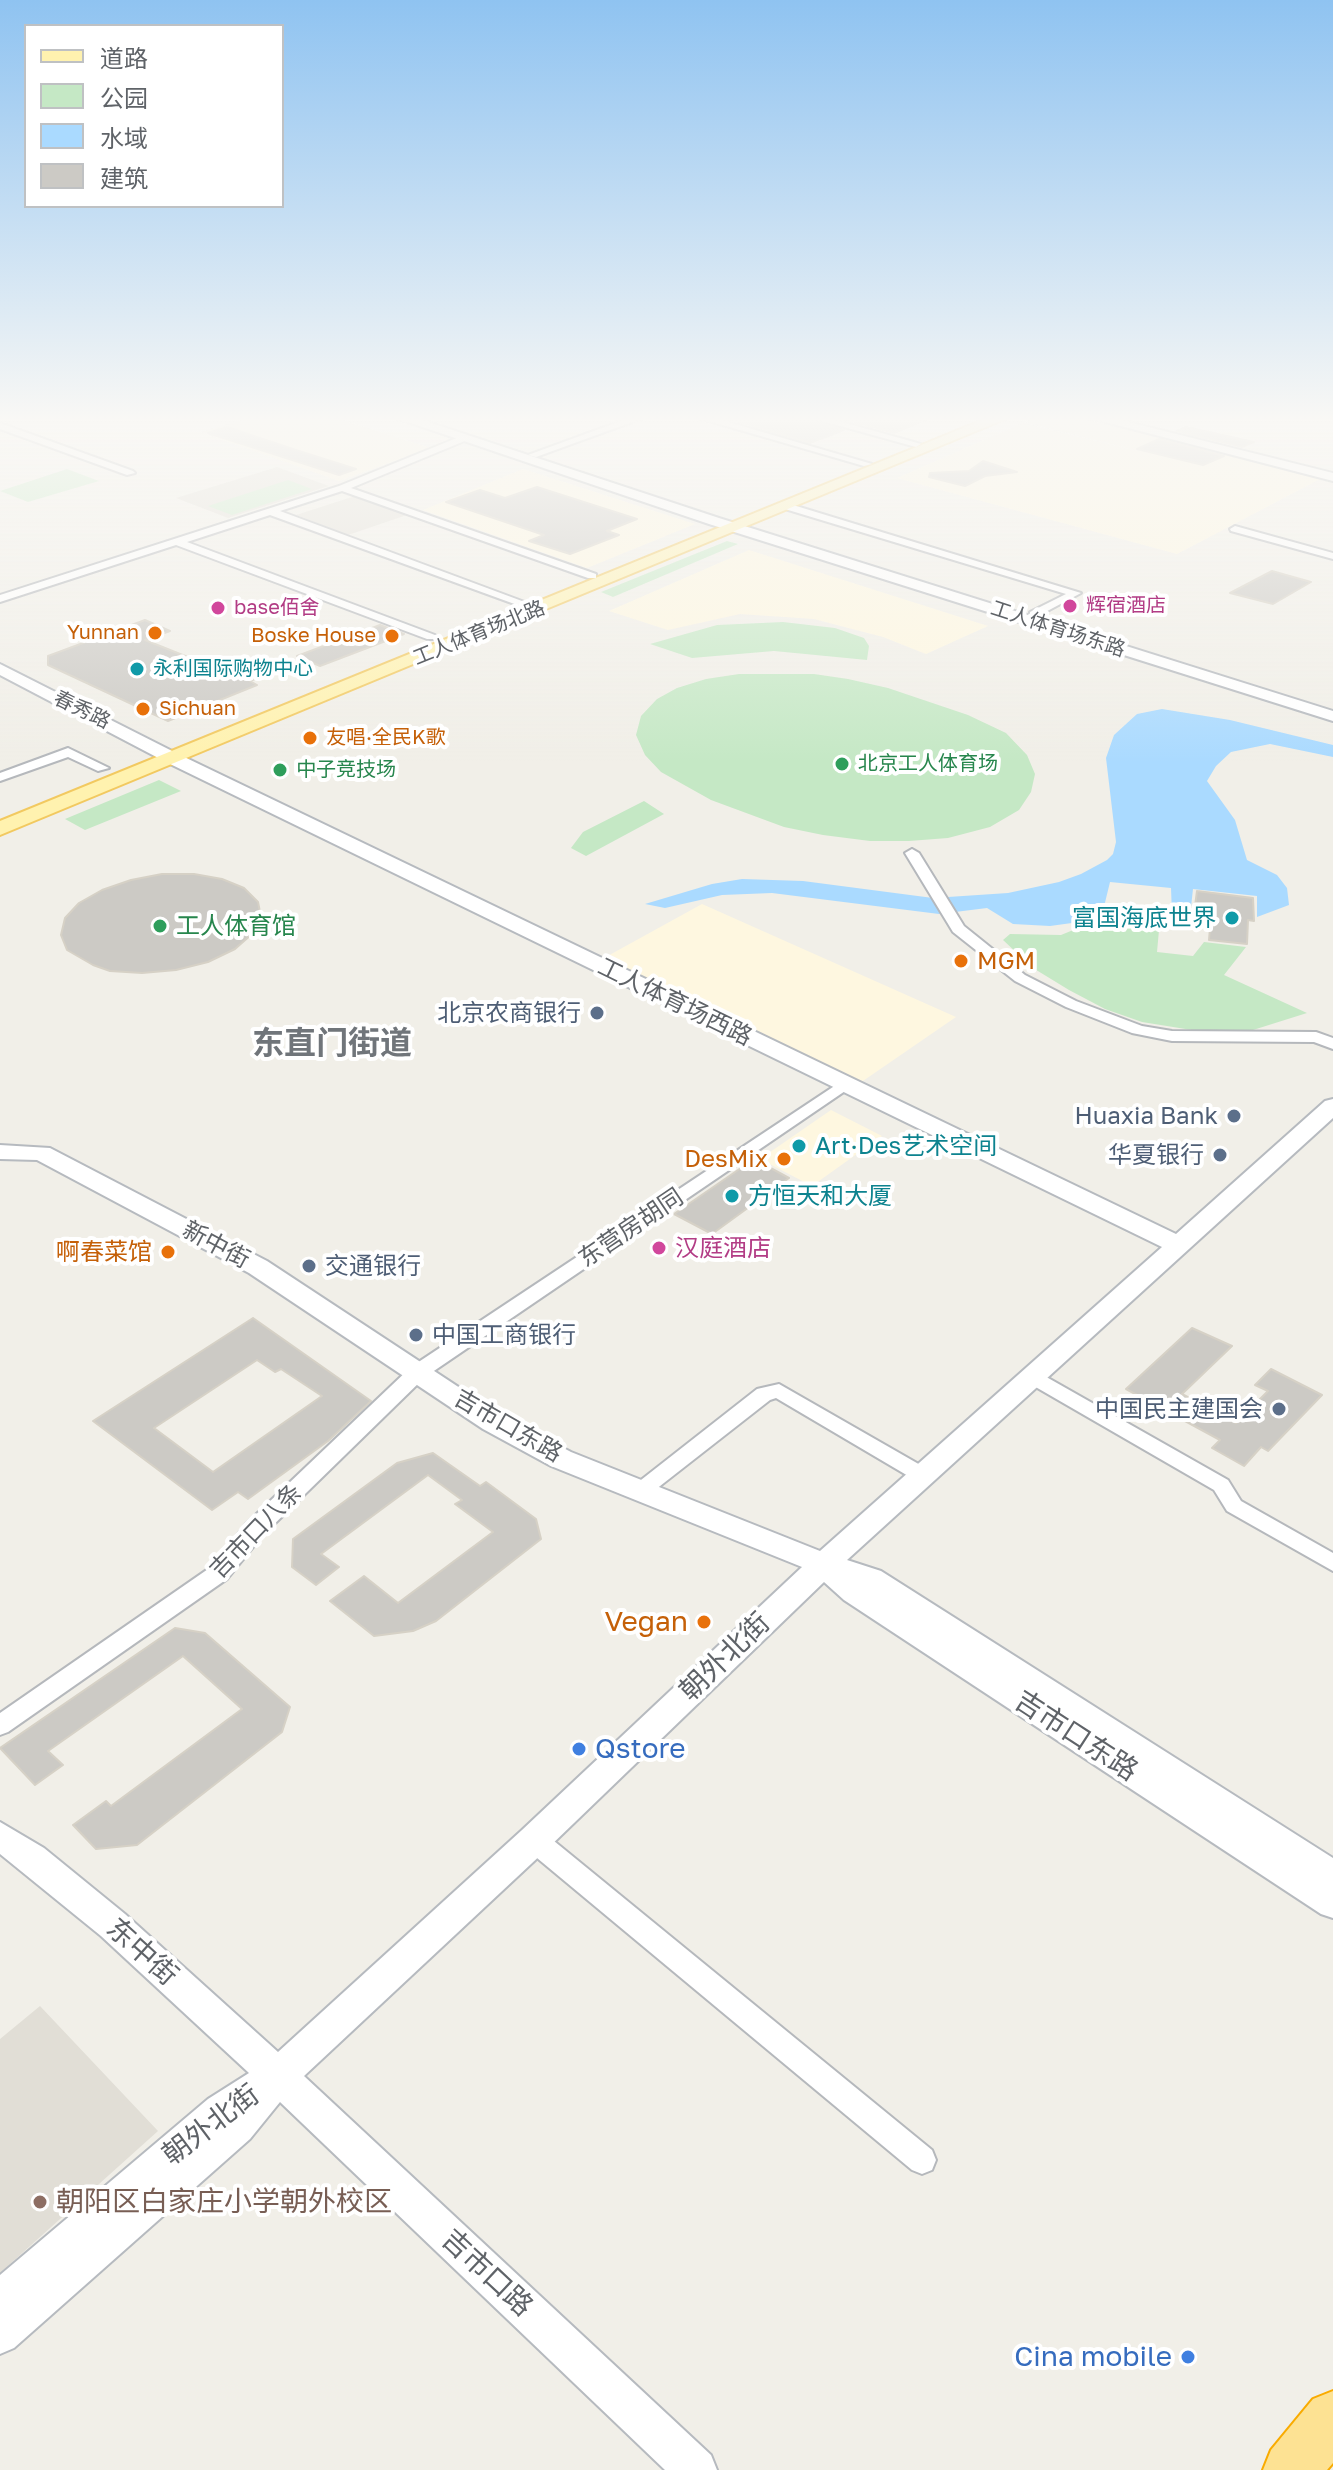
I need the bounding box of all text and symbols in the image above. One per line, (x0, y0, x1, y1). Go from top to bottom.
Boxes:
legend (24, 24, 284, 208)
text: 道路 (100, 43, 148, 72)
text: 公园 (100, 83, 148, 112)
text: 水域 (100, 123, 148, 152)
text: 建筑 (100, 163, 148, 192)
place label: 辉宿酒店 (1086, 594, 1166, 618)
place label: base佰舍 (234, 596, 320, 620)
street label: 工人体育场北路 (410, 596, 548, 670)
street label: 工人体育场东路 (988, 596, 1128, 662)
marker: 辉宿酒店 (1061, 597, 1079, 615)
marker: base佰舍 (209, 599, 227, 617)
place label: Yunnan (67, 621, 139, 645)
marker: Yunnan (146, 624, 164, 642)
place label: Boske House (251, 624, 376, 648)
marker: Boske House (383, 627, 401, 645)
place label: 永利国际购物中心 (153, 657, 313, 681)
marker: 永利国际购物中心 (128, 660, 146, 678)
street label: 春秀路 (50, 686, 114, 734)
place label: Sichuan (159, 697, 236, 721)
marker: Sichuan (134, 700, 152, 718)
place label: 友唱·全民K歌 (326, 726, 446, 750)
marker: 友唱·全民K歌 (301, 729, 319, 747)
place label: 北京工人体育场 (858, 752, 998, 776)
marker: 北京工人体育场 (833, 755, 851, 773)
place label: 中子竞技场 (296, 758, 396, 782)
marker: 中子竞技场 (271, 761, 289, 779)
place label: 富国海底世界 (1072, 904, 1216, 932)
marker: 富国海底世界 (1223, 909, 1241, 927)
place label: 工人体育馆 (176, 912, 296, 940)
marker: 工人体育馆 (151, 917, 169, 935)
place label: MGM (977, 947, 1035, 975)
street label: 工人体育场西路 (593, 952, 757, 1052)
marker: MGM (952, 952, 970, 970)
place label: 北京农商银行 (437, 999, 581, 1027)
marker: 北京农商银行 (588, 1004, 606, 1022)
district label: 东直门街道 (252, 1025, 412, 1063)
place label: Huaxia Bank (1075, 1102, 1218, 1130)
marker: Huaxia Bank (1225, 1107, 1243, 1125)
place label: Art·Des艺术空间 (815, 1132, 997, 1160)
marker: Art·Des艺术空间 (790, 1137, 808, 1155)
place label: 华夏银行 (1108, 1141, 1204, 1169)
place label: DesMix (684, 1145, 768, 1173)
marker: 华夏银行 (1211, 1146, 1229, 1164)
marker: DesMix (775, 1150, 793, 1168)
place label: 方恒天和大厦 (748, 1182, 892, 1210)
street label: 东营房胡同 (573, 1183, 689, 1273)
marker: 方恒天和大厦 (723, 1187, 741, 1205)
street label: 新中街 (177, 1215, 255, 1275)
place label: 汉庭酒店 (675, 1234, 771, 1262)
place label: 啊春菜馆 (56, 1238, 152, 1266)
marker: 汉庭酒店 (650, 1239, 668, 1257)
marker: 啊春菜馆 (159, 1243, 177, 1261)
place label: 交通银行 (325, 1252, 421, 1280)
marker: 交通银行 (300, 1257, 318, 1275)
place label: 中国工商银行 (432, 1321, 576, 1349)
marker: 中国工商银行 (407, 1326, 425, 1344)
street label: 吉市口东路 (449, 1384, 567, 1468)
place label: 中国民主建国会 (1095, 1395, 1263, 1423)
marker: 中国民主建国会 (1270, 1400, 1288, 1418)
street label: 吉市口八条 (204, 1478, 308, 1584)
place label: Vegan (604, 1605, 688, 1639)
street label: 朝外北街 (673, 1606, 777, 1708)
marker: Vegan (695, 1613, 713, 1631)
street label: 吉市口东路 (1008, 1684, 1144, 1788)
place label: Qstore (595, 1732, 685, 1766)
marker: Qstore (570, 1740, 588, 1758)
street label: 东中街 (100, 1911, 184, 1993)
street label: 朝外北街 (156, 2078, 266, 2172)
place label: 朝阳区白家庄小学朝外校区 (56, 2185, 392, 2219)
marker: 朝阳区白家庄小学朝外校区 (31, 2193, 49, 2211)
street label: 吉市口路 (435, 2223, 539, 2323)
place label: Cina mobile (1014, 2340, 1172, 2374)
marker: Cina mobile (1179, 2348, 1197, 2366)

